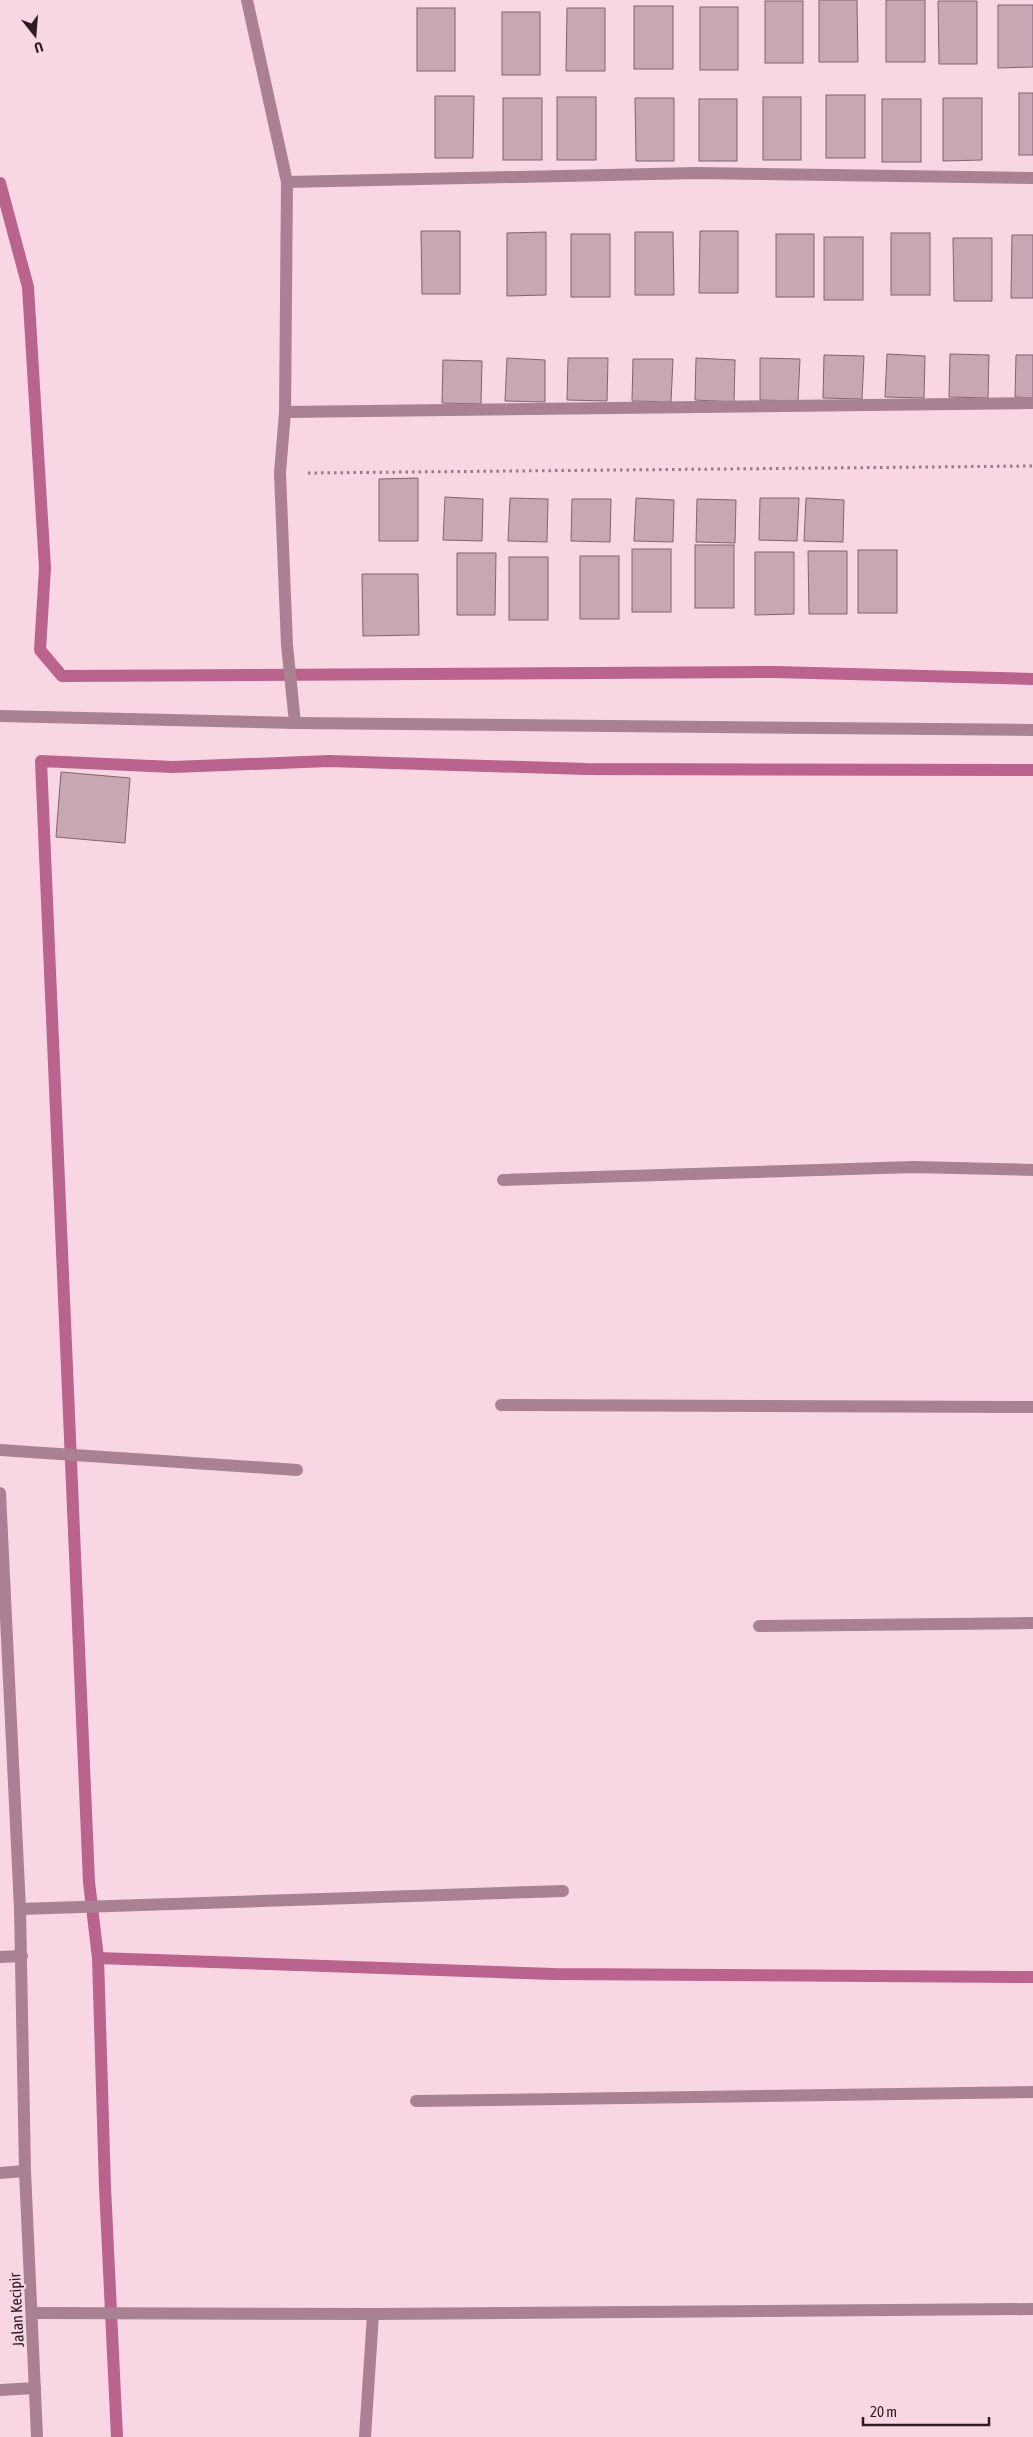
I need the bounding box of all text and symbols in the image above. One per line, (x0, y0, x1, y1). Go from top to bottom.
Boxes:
north arrow (10, 10, 60, 60)
text: U (33, 39, 45, 56)
street label: Jalan Kecipir (5, 2272, 28, 2348)
scale bar (863, 2394, 989, 2426)
text: 20 m (870, 2403, 897, 2420)

